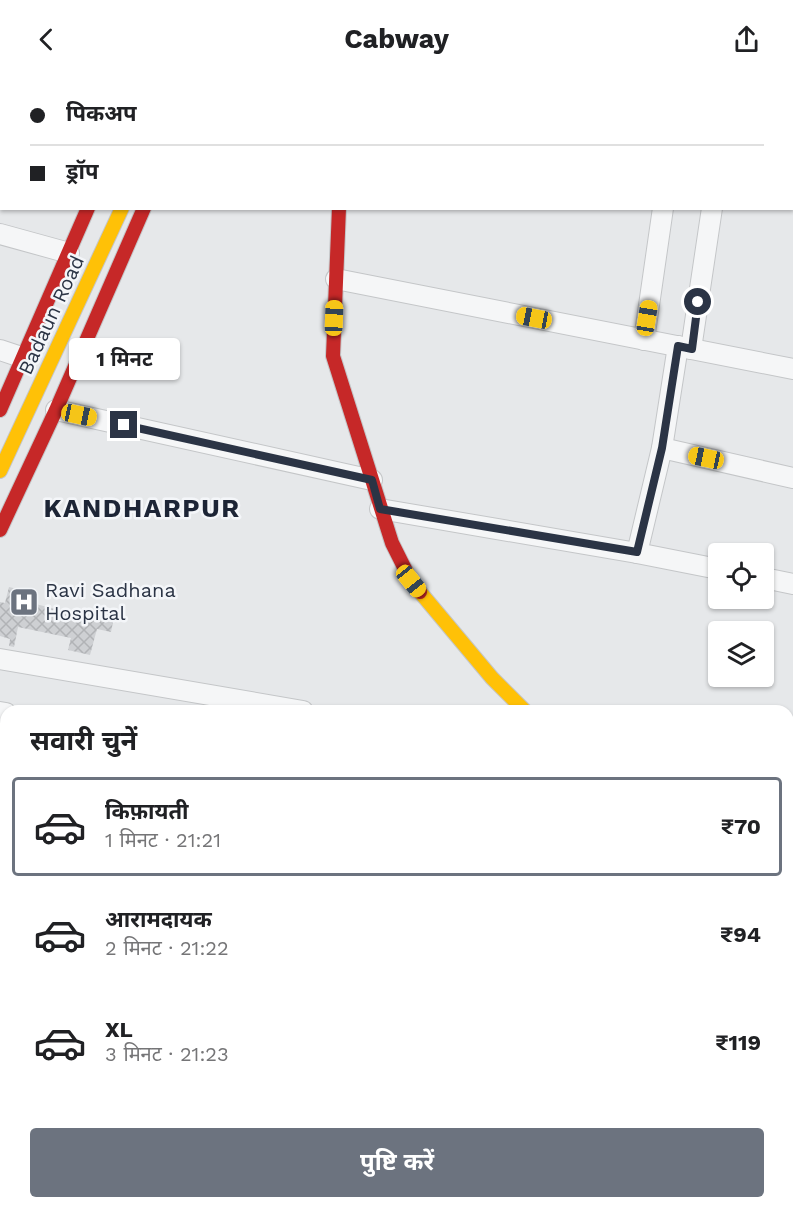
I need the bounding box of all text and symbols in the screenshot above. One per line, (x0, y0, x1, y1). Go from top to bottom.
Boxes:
icon: back (30, 23, 63, 56)
text: Cabway (344, 23, 449, 55)
icon: share (730, 23, 763, 56)
text: पिकअप (66, 101, 137, 126)
text: ड्रॉप (66, 159, 99, 184)
street label: Badaun Road (13, 252, 89, 378)
route start (684, 288, 711, 315)
car (635, 299, 659, 337)
car (324, 300, 344, 336)
car (515, 306, 553, 330)
callout: 1 मिनट (68, 338, 180, 380)
text: 1 मिनट (96, 347, 153, 371)
car (60, 402, 98, 428)
route end (110, 411, 137, 438)
car (687, 445, 725, 471)
district label: KANDHARPUR (43, 493, 241, 523)
map controls (708, 543, 774, 687)
button: locate (708, 543, 774, 609)
car (393, 561, 429, 601)
place label: Ravi Sadhana Hospital (45, 578, 176, 625)
hospital icon: Ravi Sadhana Hospital (8, 586, 40, 618)
button: layers (708, 621, 774, 687)
text: सवारी चुनें (30, 725, 137, 757)
text: किफ़ायती (105, 799, 189, 824)
icon: car (33, 800, 87, 854)
text: ₹70 (721, 814, 761, 839)
text: 1 मिनट · 21:21 (105, 828, 221, 852)
text: आरामदायक (105, 907, 212, 932)
icon: car (33, 908, 87, 962)
text: ₹94 (720, 922, 761, 947)
text: 2 मिनट · 21:22 (105, 936, 229, 960)
icon: car (33, 1016, 87, 1070)
text: XL (105, 1017, 133, 1042)
text: ₹119 (715, 1030, 761, 1055)
text: 3 मिनट · 21:23 (105, 1042, 229, 1066)
button: पुष्टि करें (30, 1128, 764, 1197)

